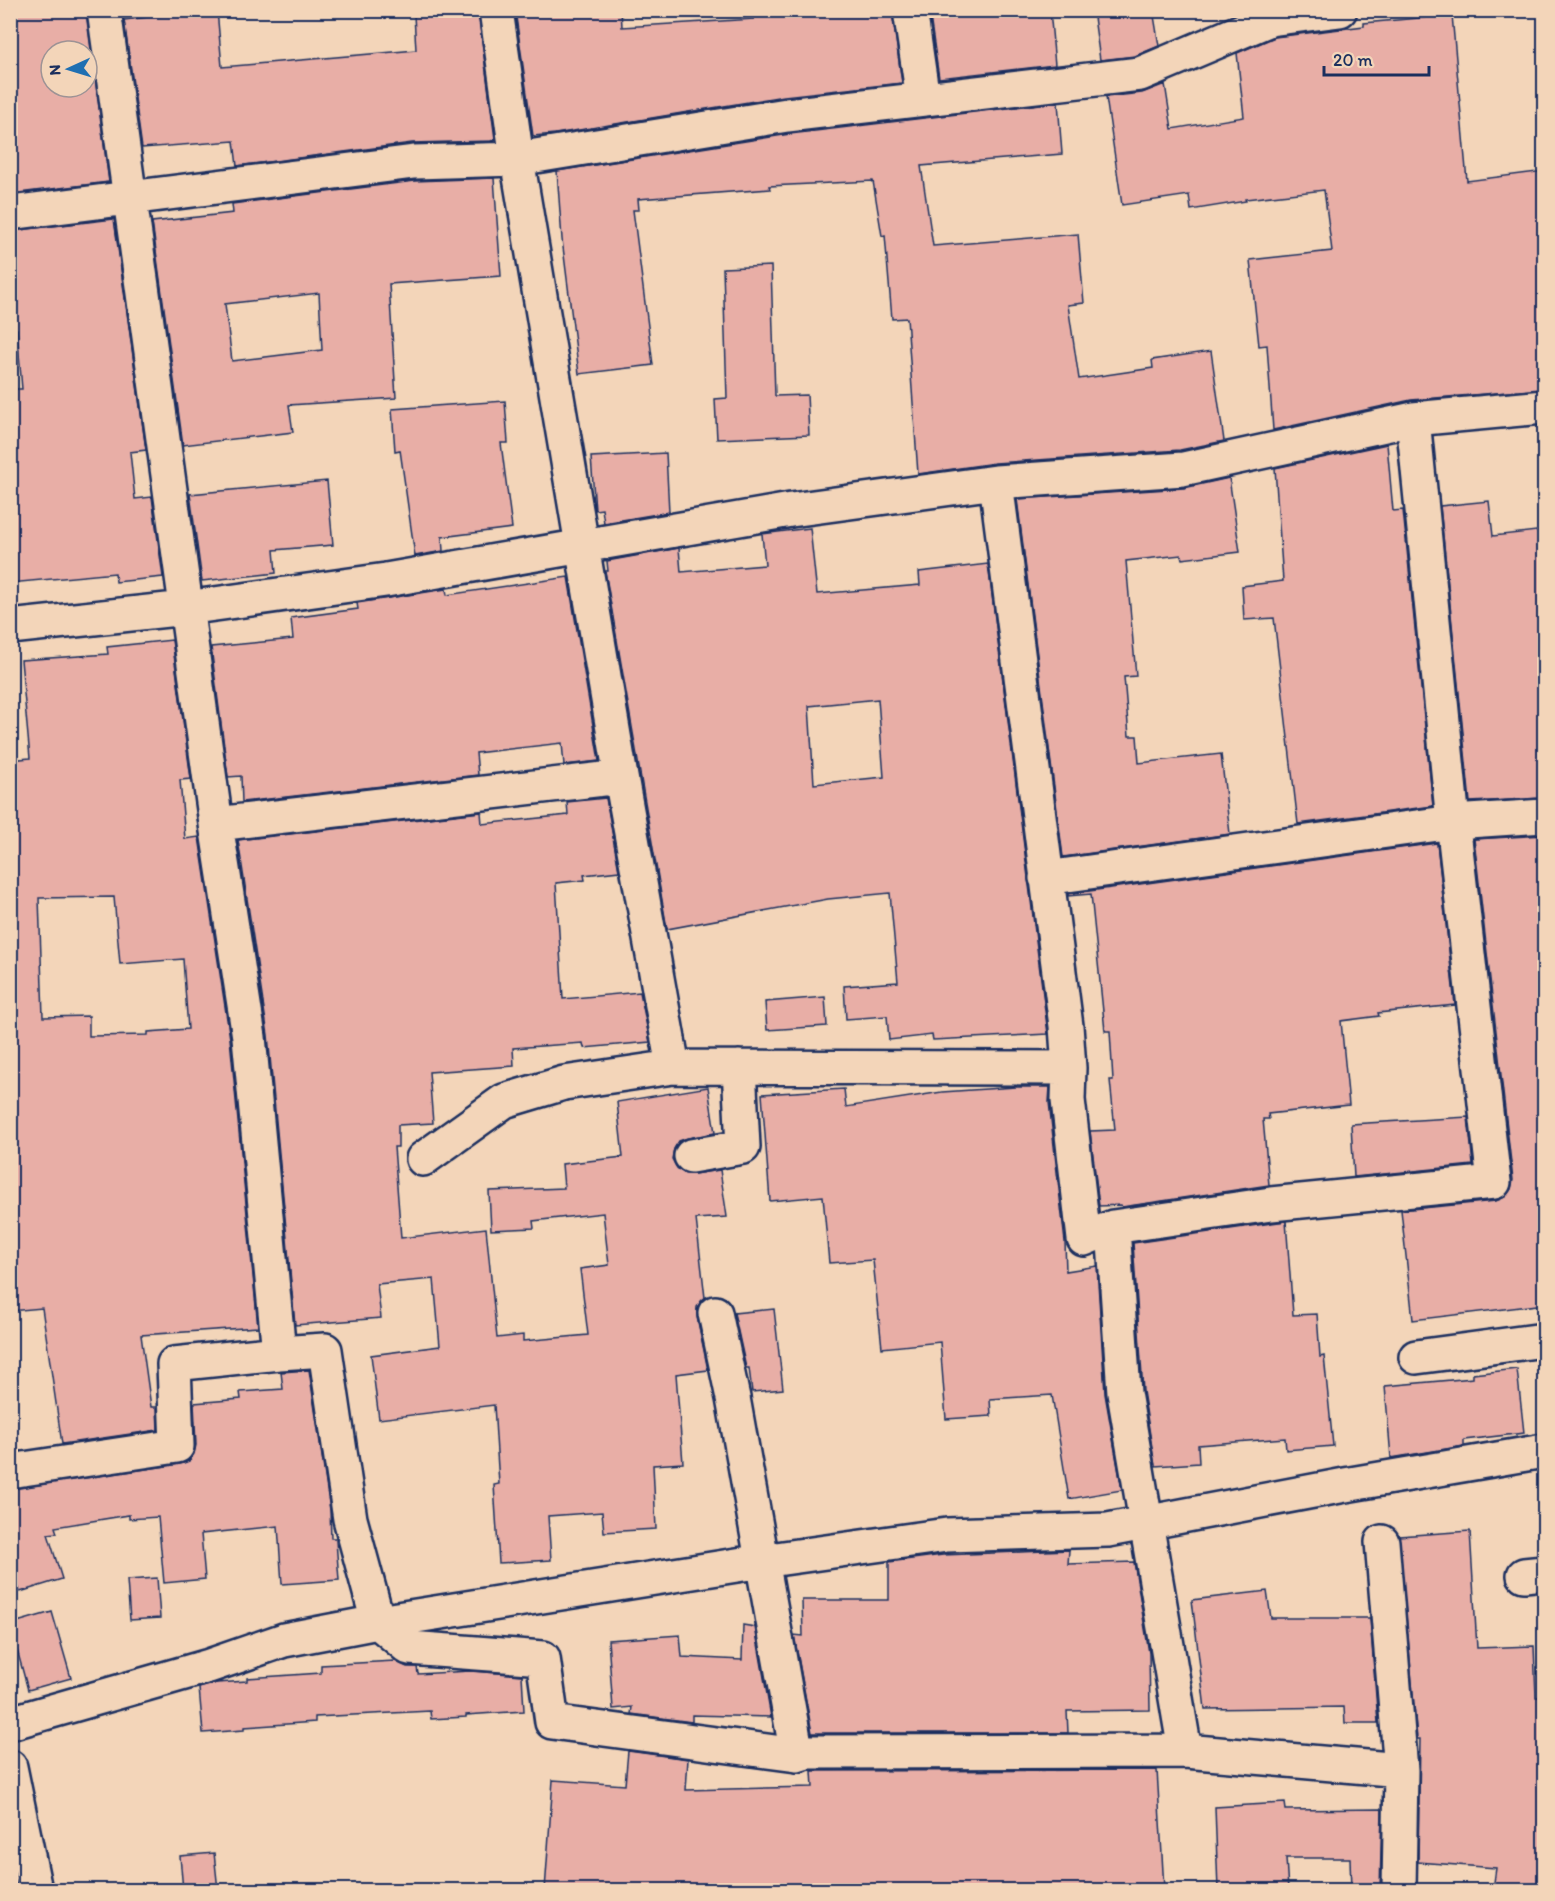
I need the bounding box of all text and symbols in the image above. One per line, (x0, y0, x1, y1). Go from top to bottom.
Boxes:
north arrow (39, 39, 99, 99)
scale bar (1324, 39, 1429, 77)
text: 20 m (1333, 49, 1373, 71)
text: N (45, 64, 64, 76)

